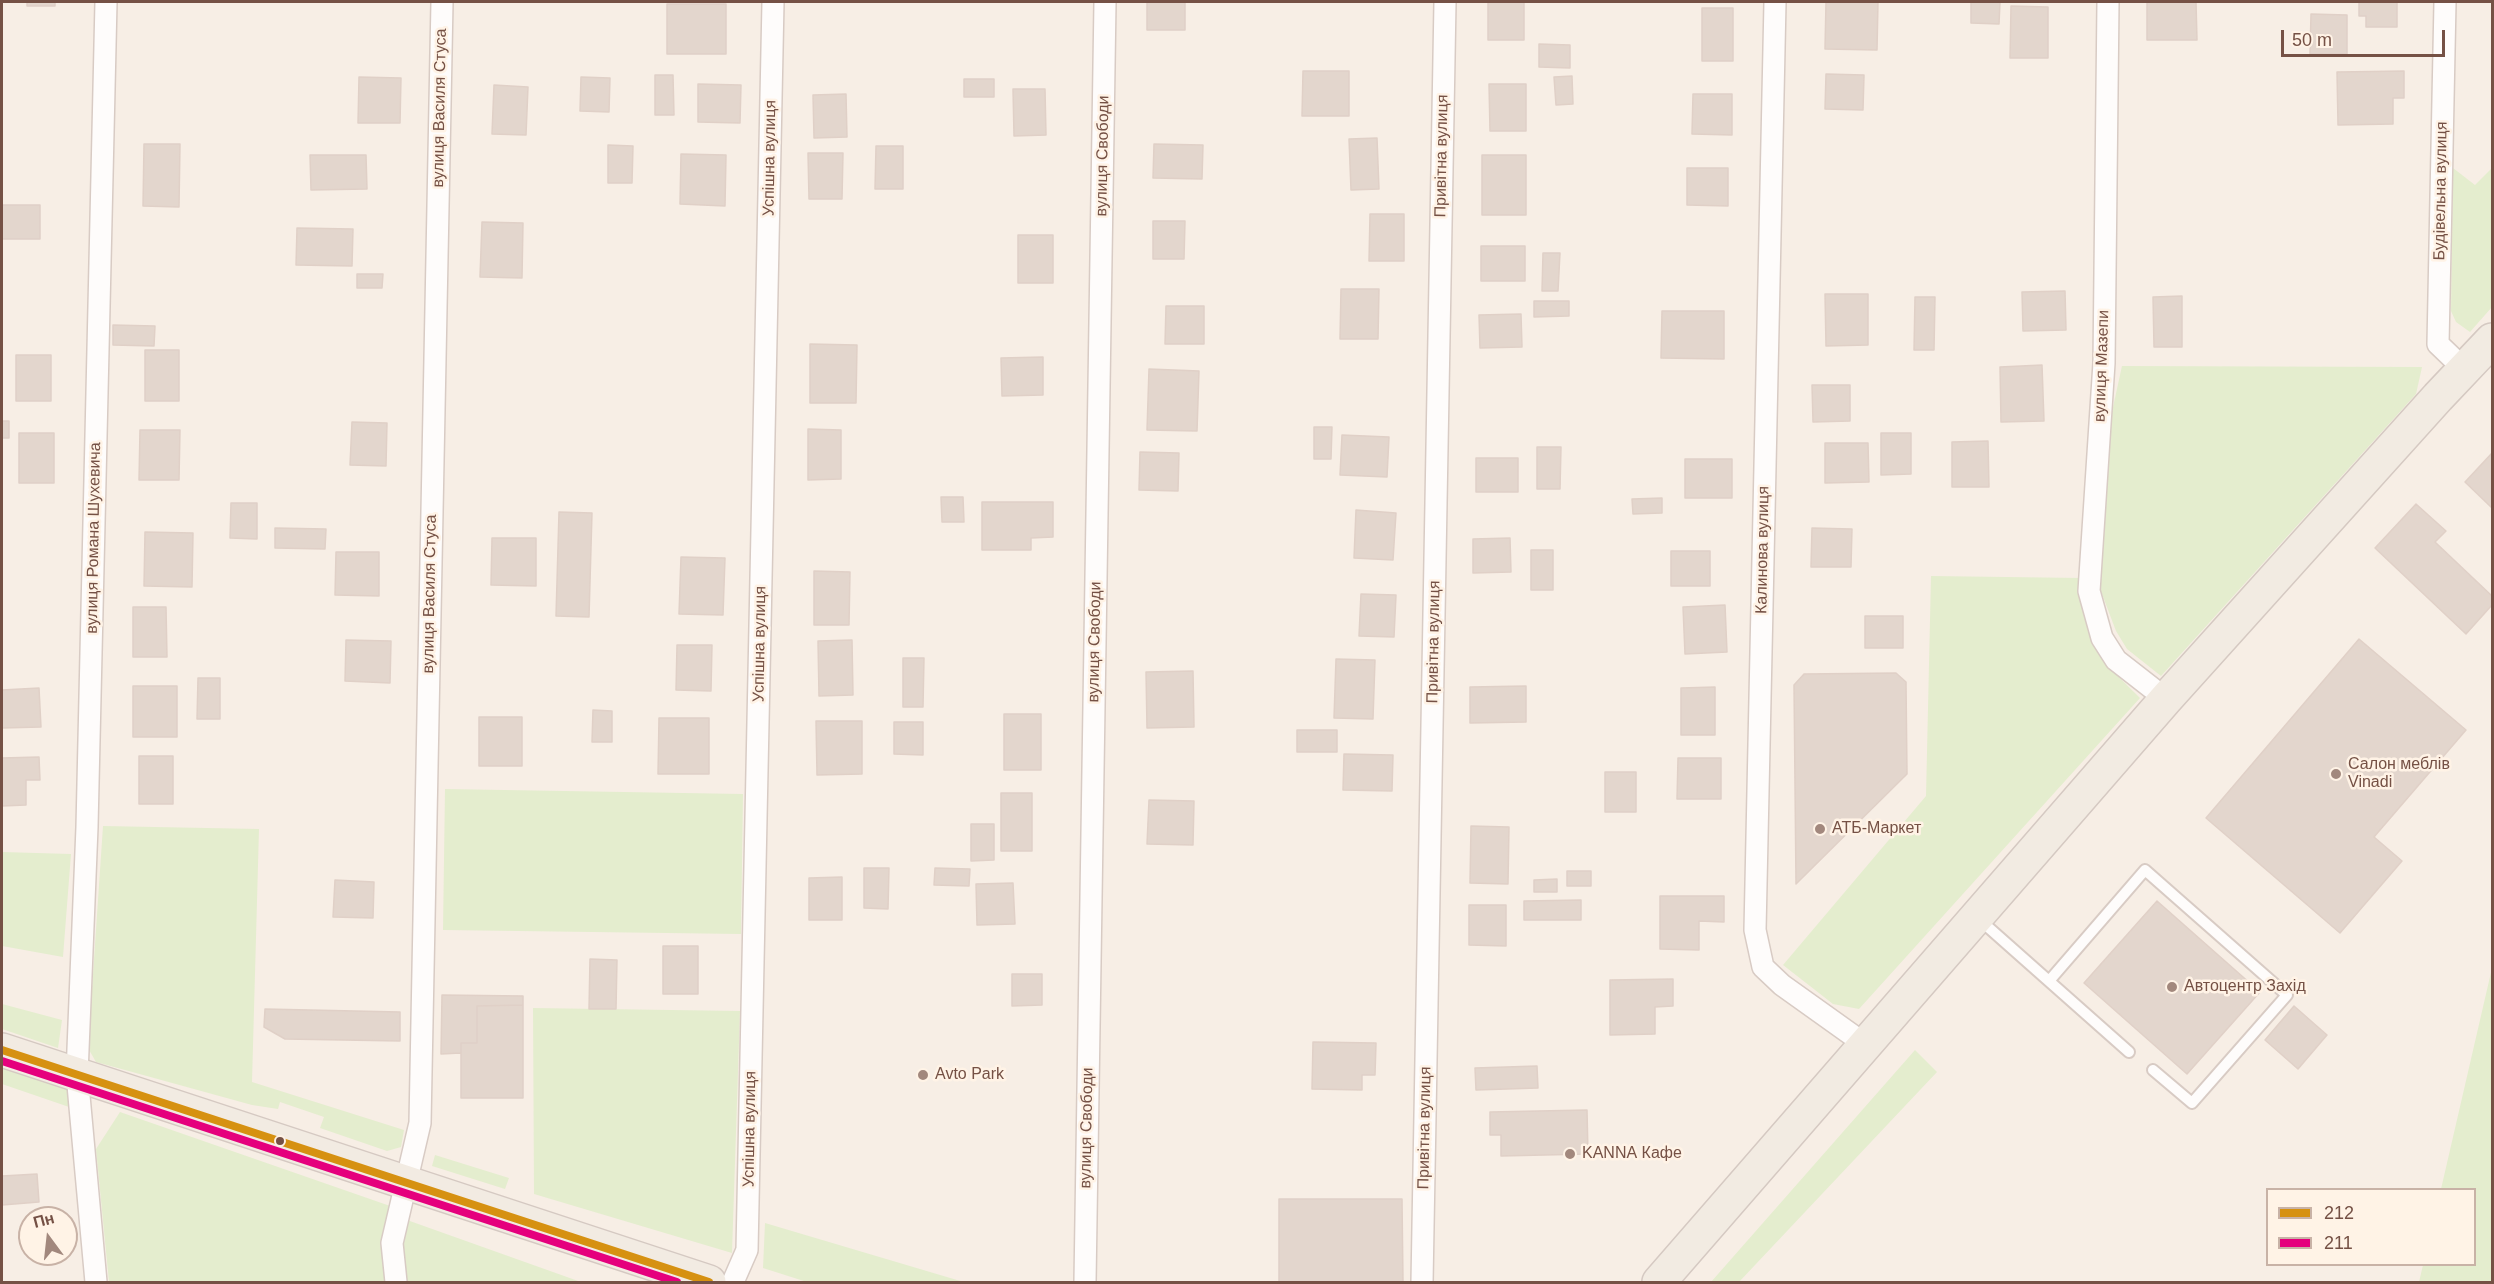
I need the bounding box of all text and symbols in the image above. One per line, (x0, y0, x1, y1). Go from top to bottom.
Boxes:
scale bar (2284, 18, 2448, 56)
street label: вулиця Василя Стуса (429, 28, 451, 188)
text: 50 m (2292, 30, 2332, 50)
street label: Привітна вулиця (1431, 94, 1453, 218)
street label: вулиця Свободи (1092, 95, 1114, 217)
street label: Успішна вулиця (759, 100, 781, 216)
street label: Будівельна вулиця (2430, 121, 2452, 261)
street label: вулиця Мазепи (2090, 310, 2114, 422)
street label: вулиця Романа Шухевича (83, 442, 105, 634)
street label: Калинова вулиця (1752, 486, 1774, 614)
street label: вулиця Василя Стуса (419, 514, 441, 674)
street label: Привітна вулиця (1423, 580, 1445, 704)
street label: вулиця Свободи (1084, 581, 1106, 703)
street label: Успішна вулиця (749, 586, 771, 702)
place label: Салон меблів Vinadi (2348, 755, 2450, 793)
marker: Салон меблів Vinadi (2329, 767, 2343, 781)
place label: АТБ-Маркет (1832, 819, 1921, 839)
marker: АТБ-Маркет (1813, 822, 1827, 836)
place label: Автоцентр Захід (2184, 977, 2306, 997)
marker: Автоцентр Захід (2165, 980, 2179, 994)
place label: Avto Park (935, 1065, 1004, 1085)
street label: Привітна вулиця (1414, 1066, 1436, 1190)
street label: вулиця Свободи (1076, 1067, 1098, 1189)
marker: Avto Park (916, 1068, 930, 1082)
street label: Успішна вулиця (739, 1071, 761, 1187)
unlabelled marker (274, 1135, 286, 1147)
place label: KANNA Кафе (1582, 1144, 1682, 1164)
marker: KANNA Кафе (1563, 1147, 1577, 1161)
legend (2266, 1188, 2476, 1266)
text: 212 (2324, 1203, 2354, 1223)
north arrow (18, 1206, 78, 1266)
text: Пн (31, 1209, 56, 1231)
text: 211 (2324, 1233, 2353, 1253)

